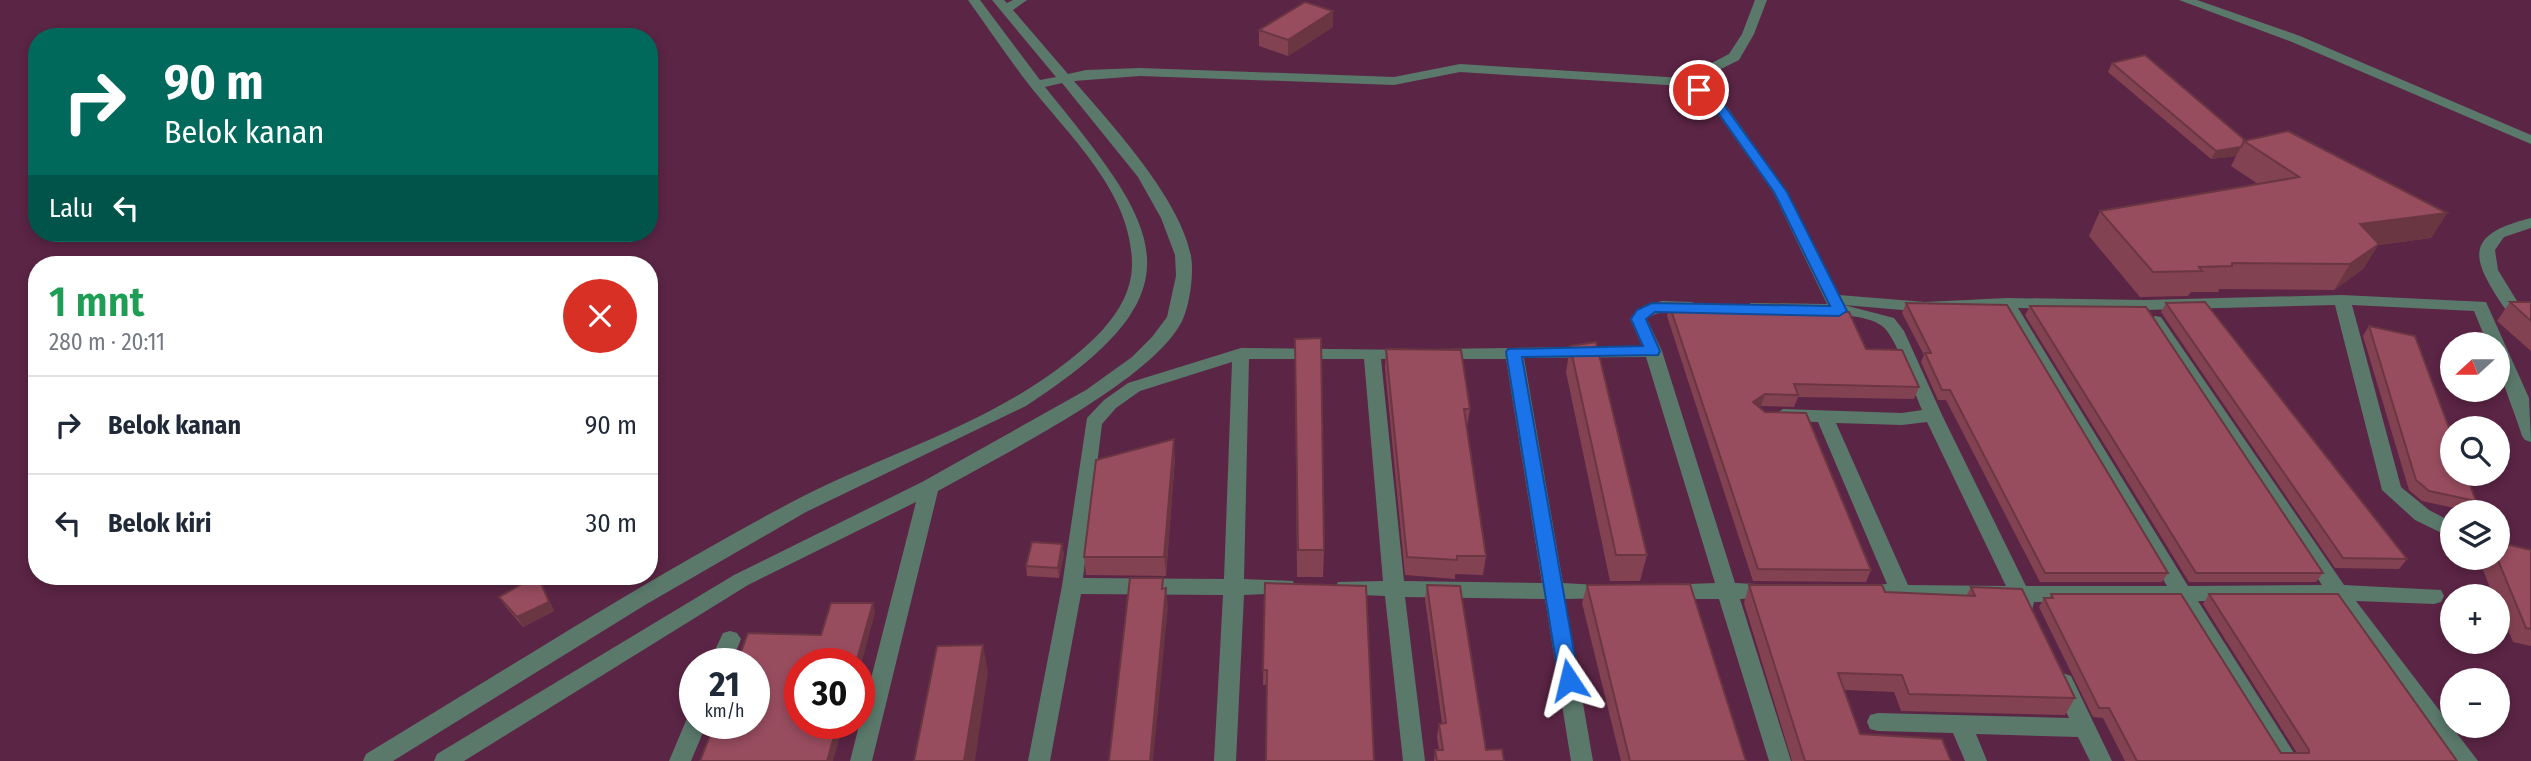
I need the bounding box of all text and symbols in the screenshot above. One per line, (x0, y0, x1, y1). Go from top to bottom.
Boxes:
text: 90 m (164, 53, 264, 112)
icon: right (49, 56, 140, 147)
pin (1669, 60, 1729, 120)
icon: arrive (1680, 71, 1718, 109)
text: Belok kanan (164, 113, 324, 151)
icon: left (107, 189, 145, 227)
text: Lalu (49, 193, 93, 224)
text: 1 mnt (49, 277, 144, 327)
button: close (563, 279, 637, 353)
text: 280 m · 20:11 (49, 328, 165, 356)
north arrow (2440, 332, 2510, 402)
map controls (2440, 332, 2510, 738)
icon: right (49, 406, 87, 444)
text: Belok kanan (108, 410, 241, 441)
text: 90 m (585, 410, 637, 441)
button: search (2440, 416, 2510, 486)
button: layers (2440, 500, 2510, 570)
icon: left (49, 504, 87, 542)
text: Belok kiri (108, 508, 211, 539)
text: 30 m (586, 508, 637, 539)
button: + (2440, 584, 2510, 654)
position arrow (1532, 643, 1606, 717)
speed limit sign: 30 (784, 648, 875, 739)
text: 21 (709, 663, 740, 705)
button: − (2440, 668, 2510, 738)
text: km/h (704, 700, 745, 722)

